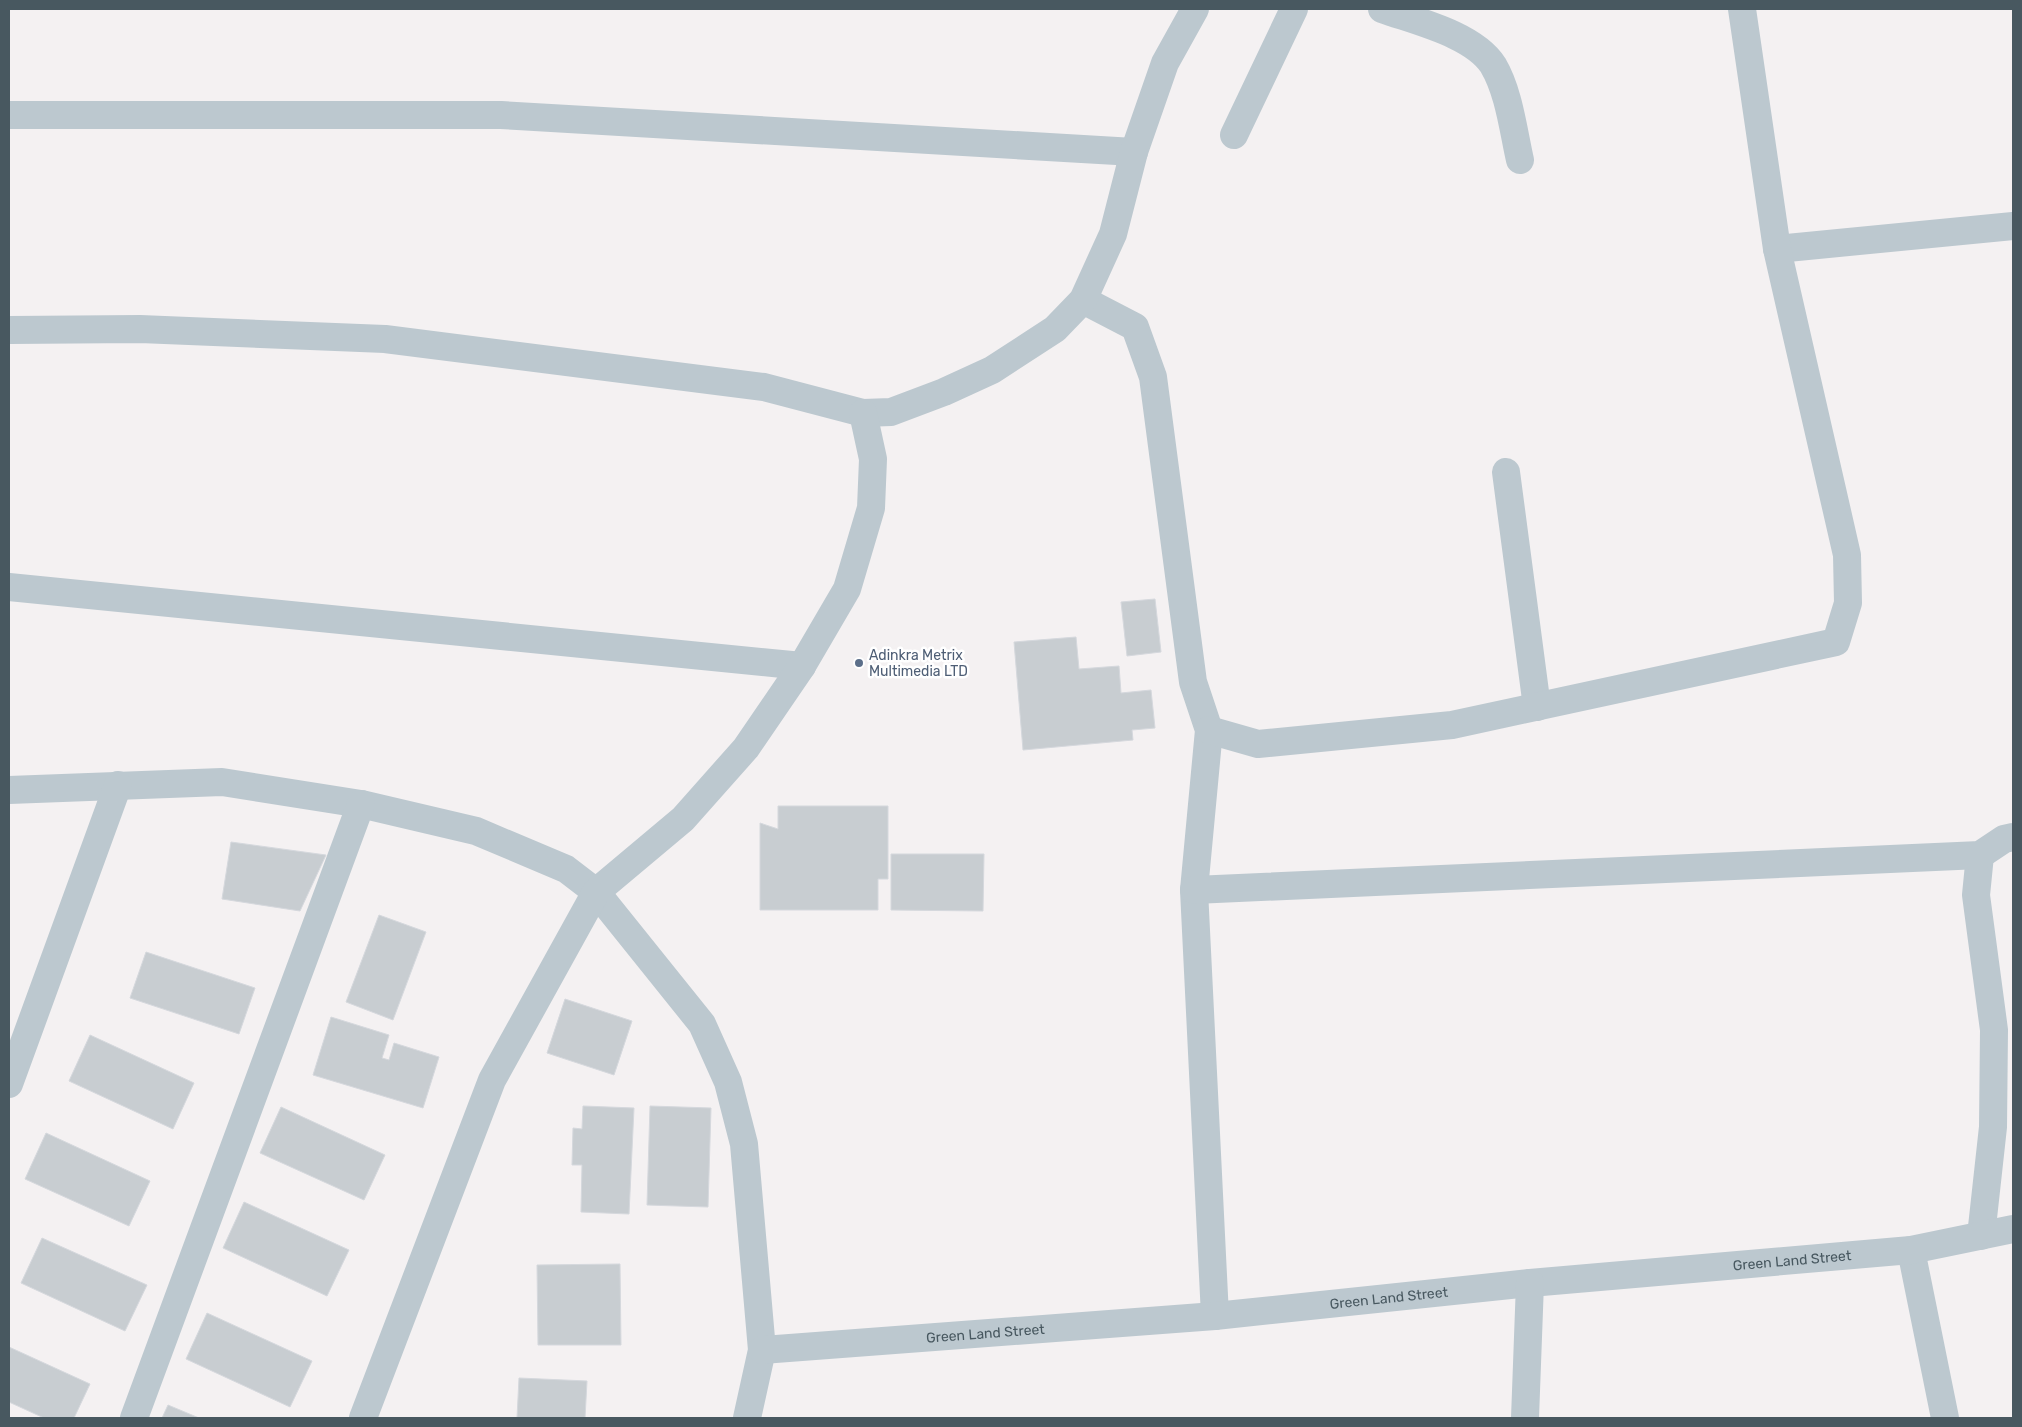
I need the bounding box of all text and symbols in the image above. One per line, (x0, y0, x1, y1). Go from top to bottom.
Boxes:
place label: Adinkra Metrix Multimedia LTD (869, 647, 968, 680)
marker: Adinkra Metrix Multimedia LTD (853, 657, 865, 669)
street label: Green Land Street (1732, 1247, 1852, 1274)
street label: Green Land Street (1329, 1284, 1449, 1313)
street label: Green Land Street (926, 1321, 1046, 1347)

